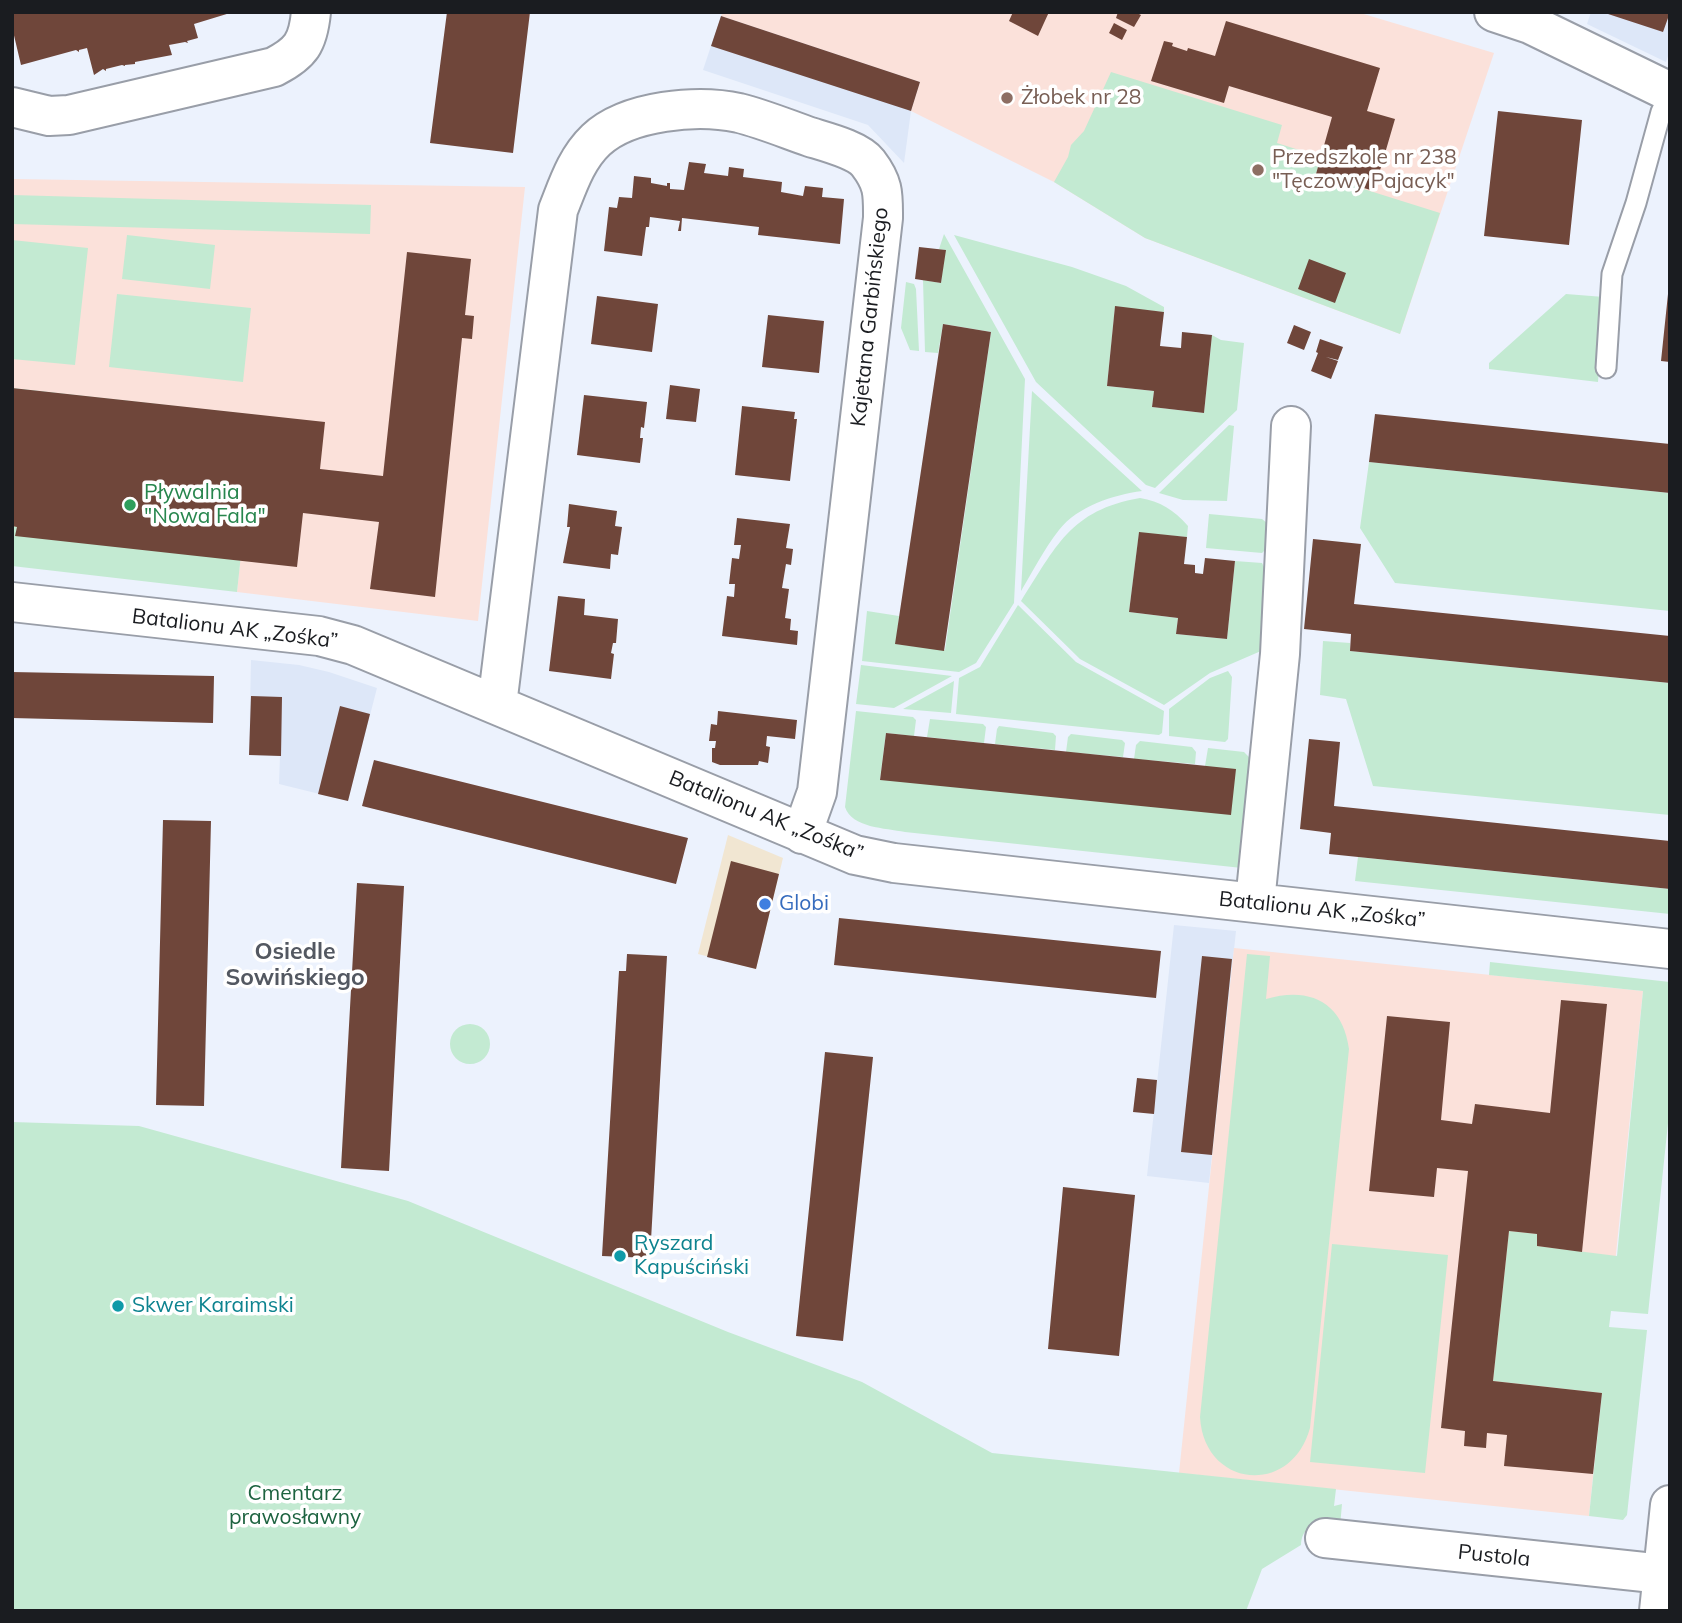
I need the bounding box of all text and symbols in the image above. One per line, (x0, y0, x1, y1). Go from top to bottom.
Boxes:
place label: Żłobek nr 28 (1021, 85, 1141, 111)
marker: Żłobek nr 28 (999, 90, 1015, 106)
place label: Przedszkole nr 238 "Tęczowy Pajacyk" (1272, 145, 1457, 195)
marker: Przedszkole nr 238 "Tęczowy Pajacyk" (1250, 162, 1266, 178)
street label: Kajetana Garbińskiego (846, 206, 894, 428)
place label: Pływalnia "Nowa Fala" (144, 480, 266, 530)
marker: Pływalnia "Nowa Fala" (122, 497, 138, 513)
street label: Batalionu AK „Zośka” (131, 604, 339, 654)
street label: Batalionu AK „Zośka” (665, 765, 867, 867)
street label: Batalionu AK „Zośka” (1218, 887, 1426, 933)
place label: Globi (779, 891, 829, 917)
marker: Globi (757, 896, 773, 912)
district label: Osiedle Sowińskiego (225, 938, 365, 992)
place label: Ryszard Kapuściński (634, 1231, 749, 1281)
marker: Ryszard Kapuściński (612, 1248, 628, 1264)
place label: Skwer Karaimski (132, 1293, 294, 1319)
marker: Skwer Karaimski (110, 1298, 126, 1314)
park label: Cmentarz prawosławny (229, 1481, 361, 1531)
street label: Pustola (1456, 1540, 1532, 1572)

